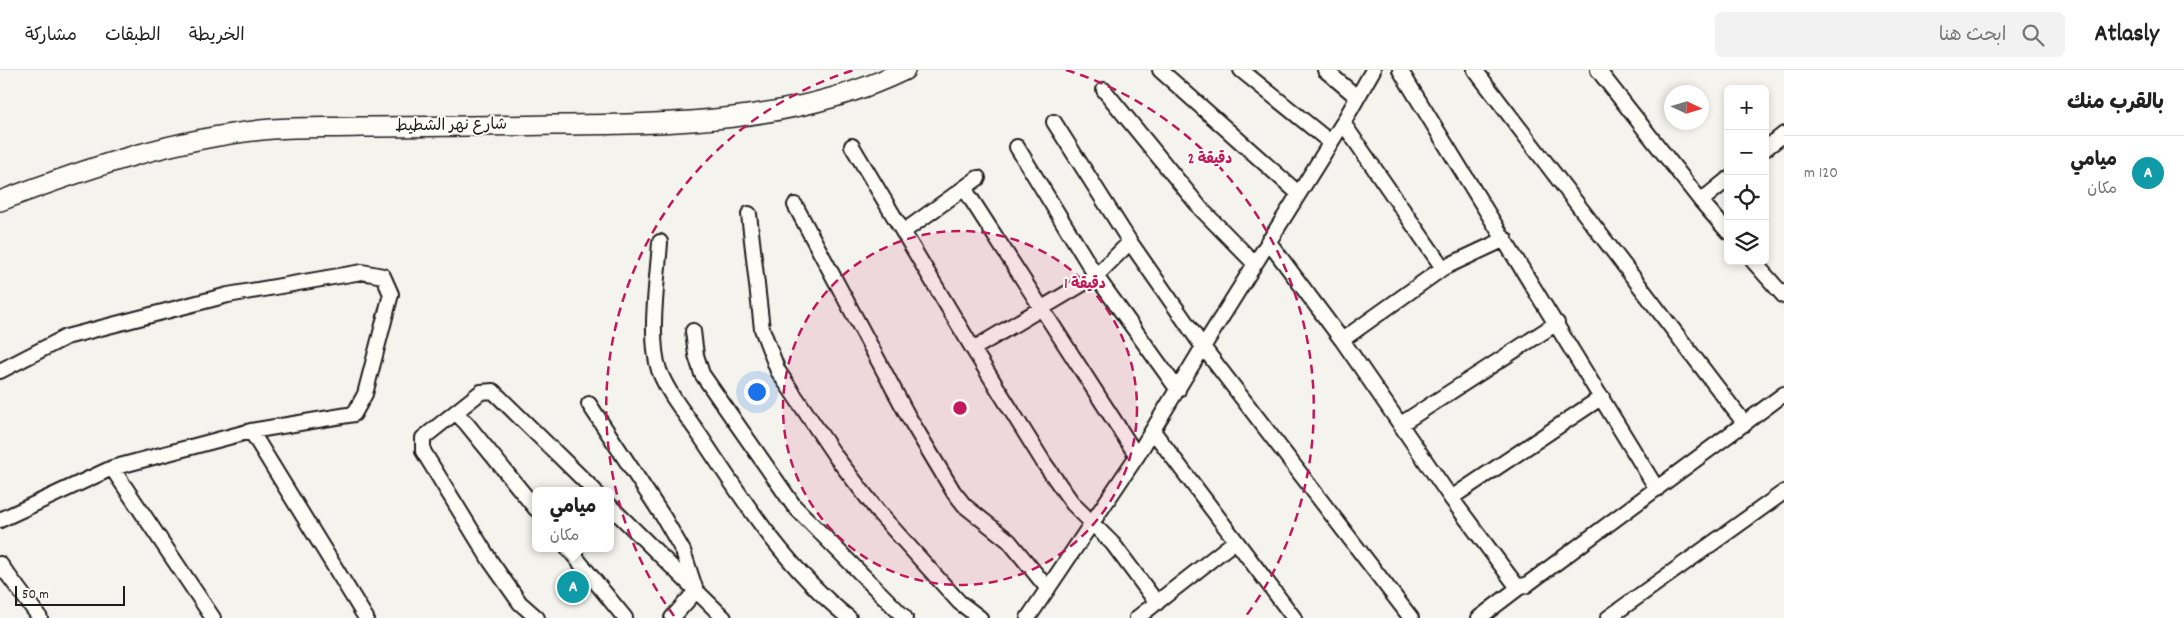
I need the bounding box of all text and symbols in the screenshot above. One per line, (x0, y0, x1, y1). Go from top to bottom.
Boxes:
search box (1715, 12, 2065, 57)
text: Atlasly (2095, 18, 2159, 52)
icon: search (2019, 21, 2047, 49)
text: ابحث هنا (1939, 23, 2007, 50)
text: مشاركة (25, 24, 77, 49)
text: الطبقات (105, 24, 161, 49)
text: الخريطة (189, 24, 245, 49)
north arrow (1664, 85, 1709, 130)
map controls (1724, 85, 1769, 265)
button: + (1724, 85, 1769, 130)
text: بالقرب منك (2067, 89, 2164, 119)
street label: شارع نهر الشطيط (395, 114, 507, 138)
button: − (1724, 130, 1769, 175)
text: ميامي (2070, 148, 2117, 175)
text: 2 دقيقة (1188, 149, 1232, 171)
text: 120 m (1804, 162, 1838, 185)
text: A (2144, 162, 2152, 185)
button: locate (1724, 175, 1769, 220)
text: مكان (2087, 178, 2117, 201)
button: layers (1724, 220, 1769, 265)
text: 1 دقيقة (1064, 274, 1106, 296)
your location (744, 379, 770, 405)
centre of rings (951, 399, 969, 417)
popup (532, 487, 614, 552)
text: ميامي (550, 495, 596, 522)
text: مكان (550, 525, 579, 548)
pin: A (557, 568, 589, 606)
scale bar (15, 583, 125, 606)
text: 50 m (22, 585, 49, 605)

